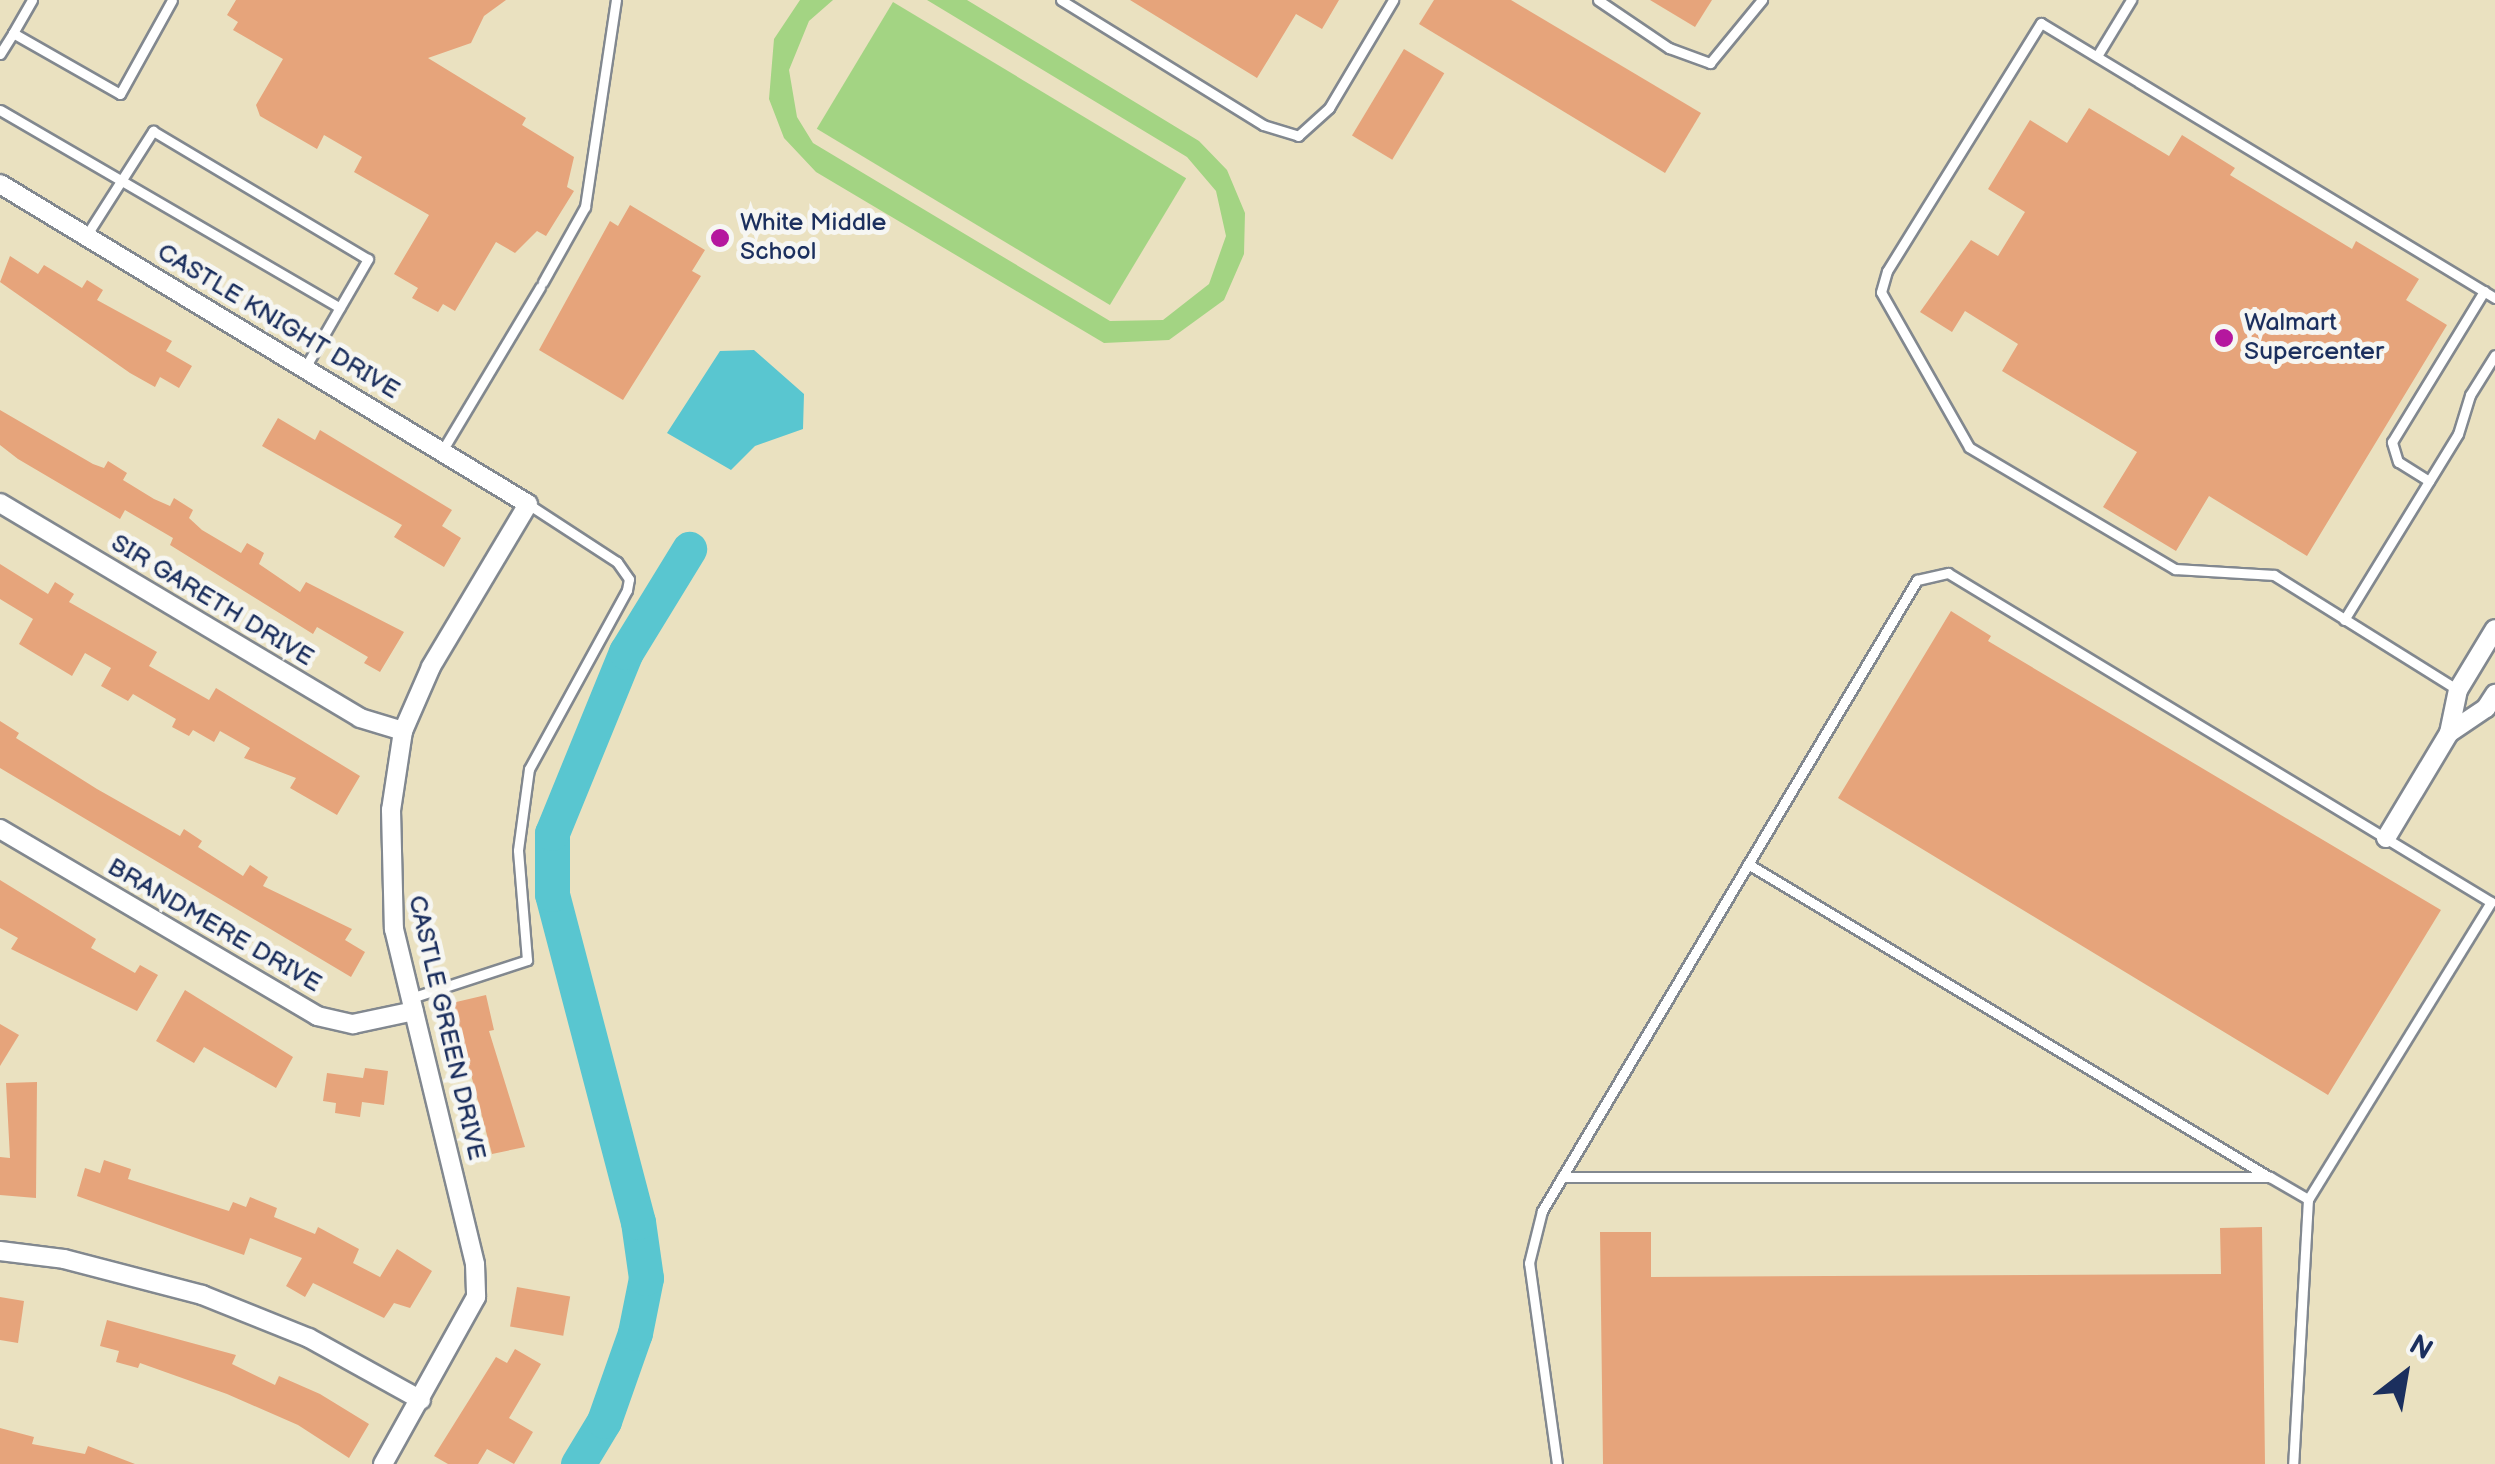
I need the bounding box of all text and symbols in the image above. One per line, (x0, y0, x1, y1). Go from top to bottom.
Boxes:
place label: White Middle School (740, 209, 886, 268)
marker: White Middle School (709, 227, 731, 249)
street label: CASTLE KNIGHT DRIVE (151, 238, 405, 406)
place label: Walmart Supercenter (2244, 309, 2384, 368)
marker: Walmart Supercenter (2213, 327, 2235, 349)
street label: SIR GARETH DRIVE (105, 529, 319, 673)
street label: BRANDMERE DRIVE (102, 853, 326, 999)
street label: CASTLE GREEN DRIVE (401, 893, 491, 1163)
north arrow (2355, 1324, 2455, 1424)
text: N (2403, 1328, 2438, 1367)

